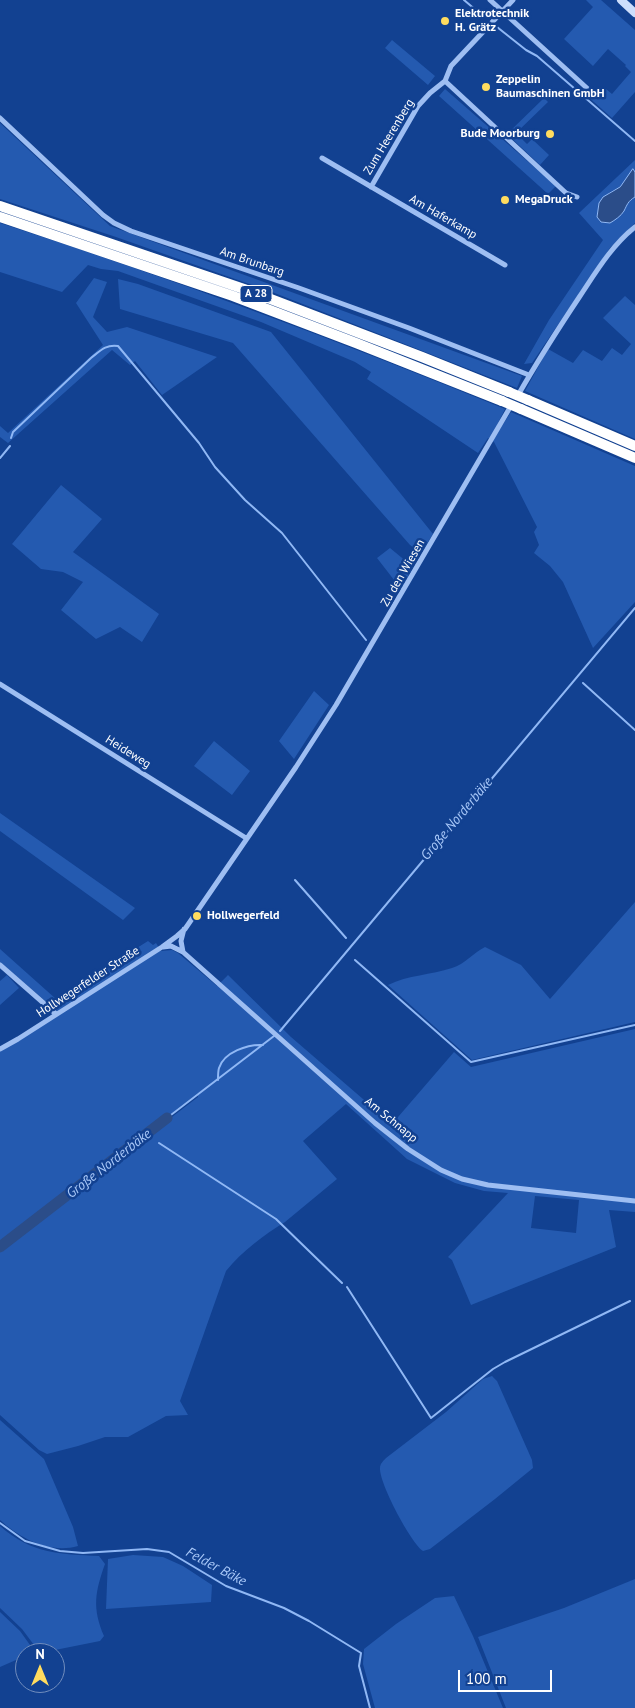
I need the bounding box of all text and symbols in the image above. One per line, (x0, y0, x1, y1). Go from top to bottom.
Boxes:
place label: Elektrotechnik H. Grätz (455, 7, 529, 35)
marker: Elektrotechnik H. Grätz (439, 15, 451, 27)
place label: Zeppelin Baumaschinen GmbH (496, 73, 605, 101)
marker: Zeppelin Baumaschinen GmbH (480, 81, 492, 93)
street label: Zum Heerenberg (361, 97, 417, 177)
place label: Bude Moorburg (461, 127, 540, 141)
marker: Bude Moorburg (544, 128, 556, 140)
street label: Am Haferkamp (407, 192, 479, 242)
place label: MegaDruck (515, 193, 573, 207)
marker: MegaDruck (499, 194, 511, 206)
street label: Am Brunbarg (218, 244, 286, 280)
road number: A 28 (240, 286, 272, 302)
street label: Zu den Wiesen (378, 537, 428, 609)
street label: Heideweg (103, 732, 153, 772)
water label: Große Norderbäke (417, 774, 497, 864)
place label: Hollwegerfeld (207, 909, 280, 923)
marker: Hollwegerfeld (191, 910, 203, 922)
street label: Hollwegerfelder Straße (34, 943, 142, 1021)
street label: Am Schnapp (362, 1094, 420, 1146)
water label: Große Norderbäke (63, 1126, 155, 1202)
water label: Felder Bäke (183, 1544, 249, 1590)
north arrow (15, 1643, 65, 1693)
text: N (35, 1645, 45, 1663)
scale bar (460, 1660, 554, 1692)
text: 100 m (466, 1669, 507, 1688)

